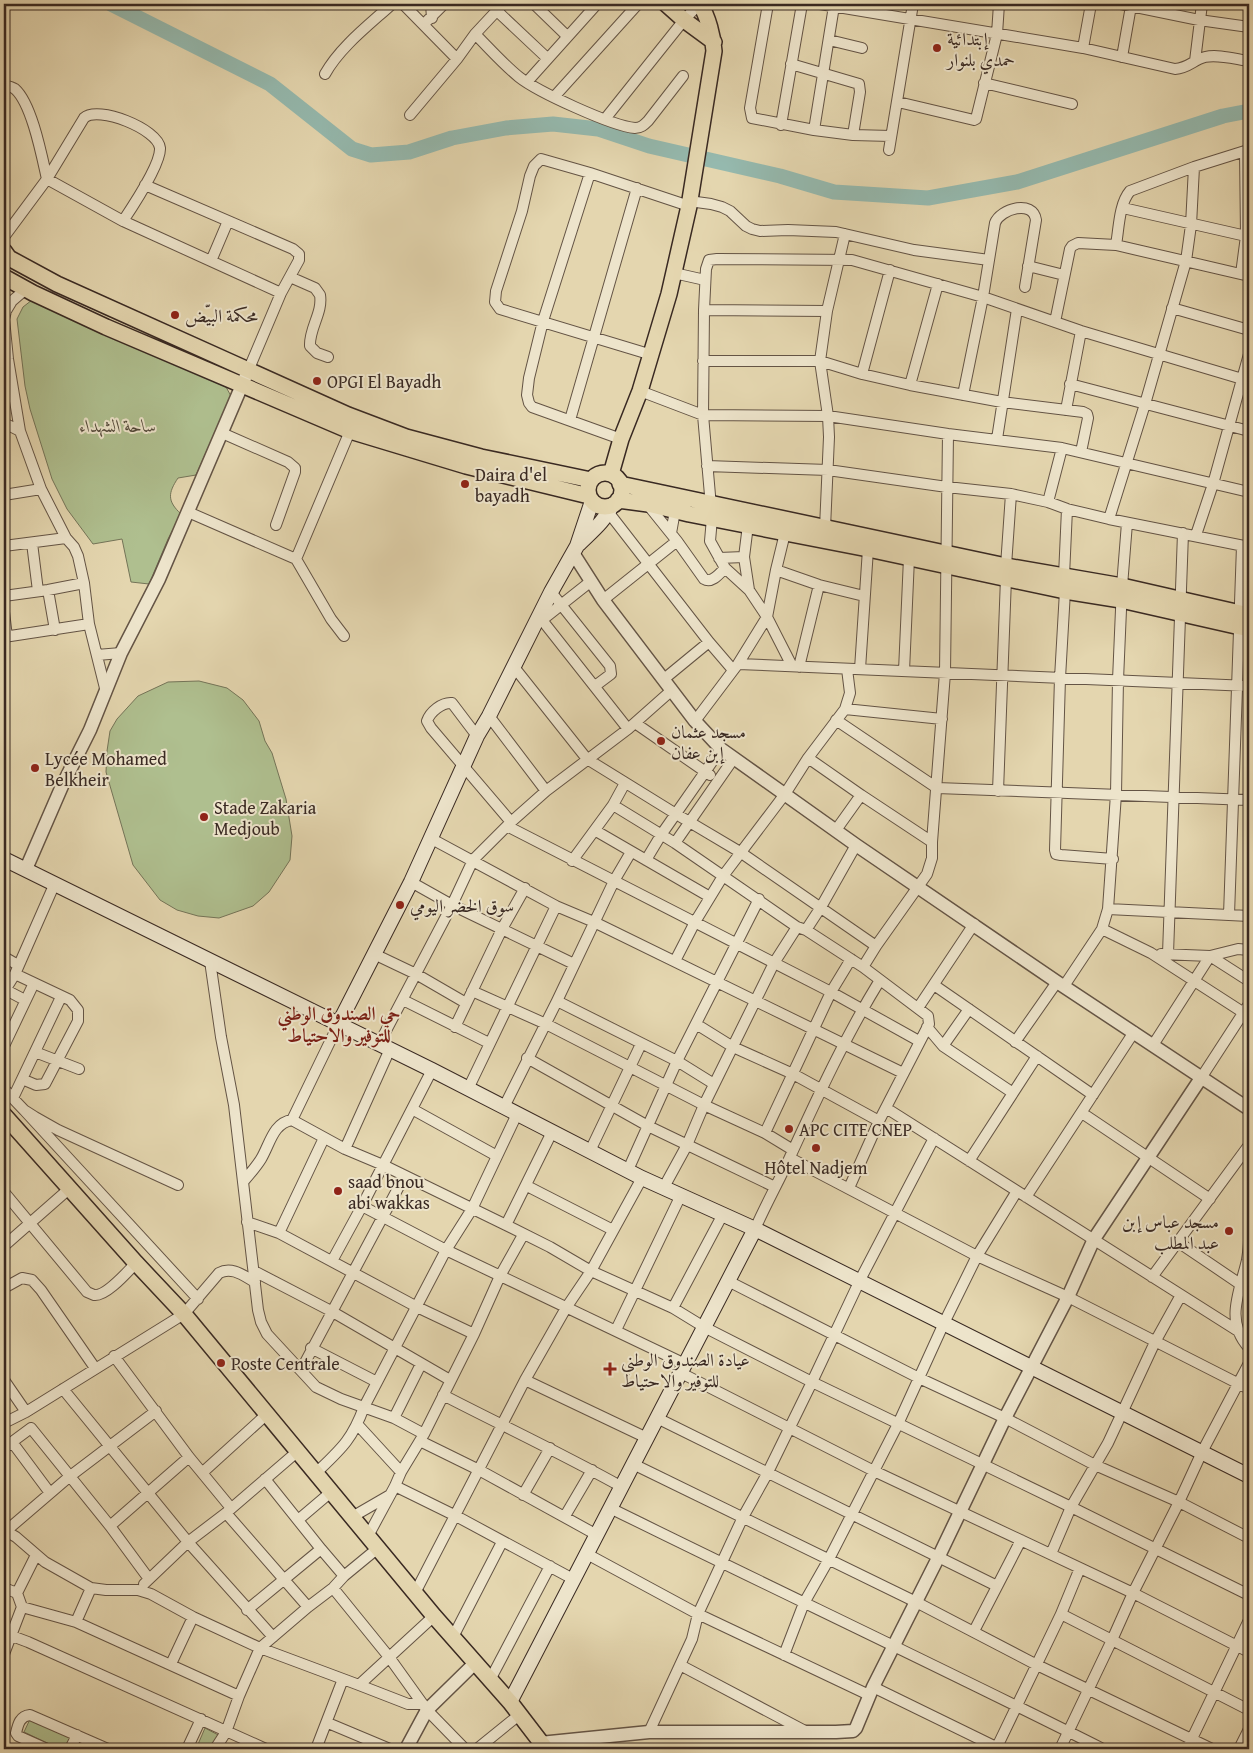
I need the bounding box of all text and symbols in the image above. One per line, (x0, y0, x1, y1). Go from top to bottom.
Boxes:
place label: إبتدائية حمدي بلنوار (945, 25, 1015, 75)
marker: إبتدائية حمدي بلنوار (931, 42, 943, 54)
place label: محكمة البيّض (185, 302, 258, 329)
marker: محكمة البيّض (169, 309, 181, 321)
place label: OPGI El Bayadh (327, 368, 441, 395)
marker: OPGI El Bayadh (311, 375, 323, 387)
park label: ساحة الشهداء (79, 412, 157, 439)
place label: Daira d'el bayadh (475, 461, 547, 509)
marker: Daira d'el bayadh (459, 478, 471, 490)
place label: مسجد عثمان إبن عفان (671, 718, 746, 766)
marker: مسجد عثمان إبن عفان (655, 735, 667, 747)
place label: Lycée Mohamed Belkheir (45, 745, 167, 793)
marker: Lycée Mohamed Belkheir (29, 762, 41, 774)
place label: Stade Zakaria Medjoub (214, 794, 317, 842)
marker: Stade Zakaria Medjoub (198, 811, 210, 823)
place label: سوق الخضر اليومي (410, 892, 514, 921)
marker: سوق الخضر اليومي (394, 899, 406, 911)
district label: حي الصندوق الوطني للتوفير والاحتياط (277, 999, 401, 1049)
place label: APC CITE CNEP (799, 1116, 912, 1143)
marker: APC CITE CNEP (783, 1123, 795, 1135)
marker: Hôtel Nadjem (810, 1142, 822, 1154)
place label: Hôtel Nadjem (765, 1154, 868, 1181)
place label: saad bnou abi wakkas (348, 1168, 430, 1216)
marker: saad bnou abi wakkas (332, 1185, 344, 1197)
place label: مسجد عباس إبن عبد المطلب (1122, 1208, 1219, 1256)
marker: مسجد عباس إبن عبد المطلب (1223, 1225, 1235, 1237)
place label: عيادة الصندوق الوطني للتوفير والاحتياط (621, 1346, 750, 1394)
place label: Poste Centrale (231, 1350, 340, 1377)
marker: Poste Centrale (215, 1357, 227, 1369)
marker: عيادة الصندوق الوطني للتوفير والاحتياط (603, 1362, 617, 1376)

